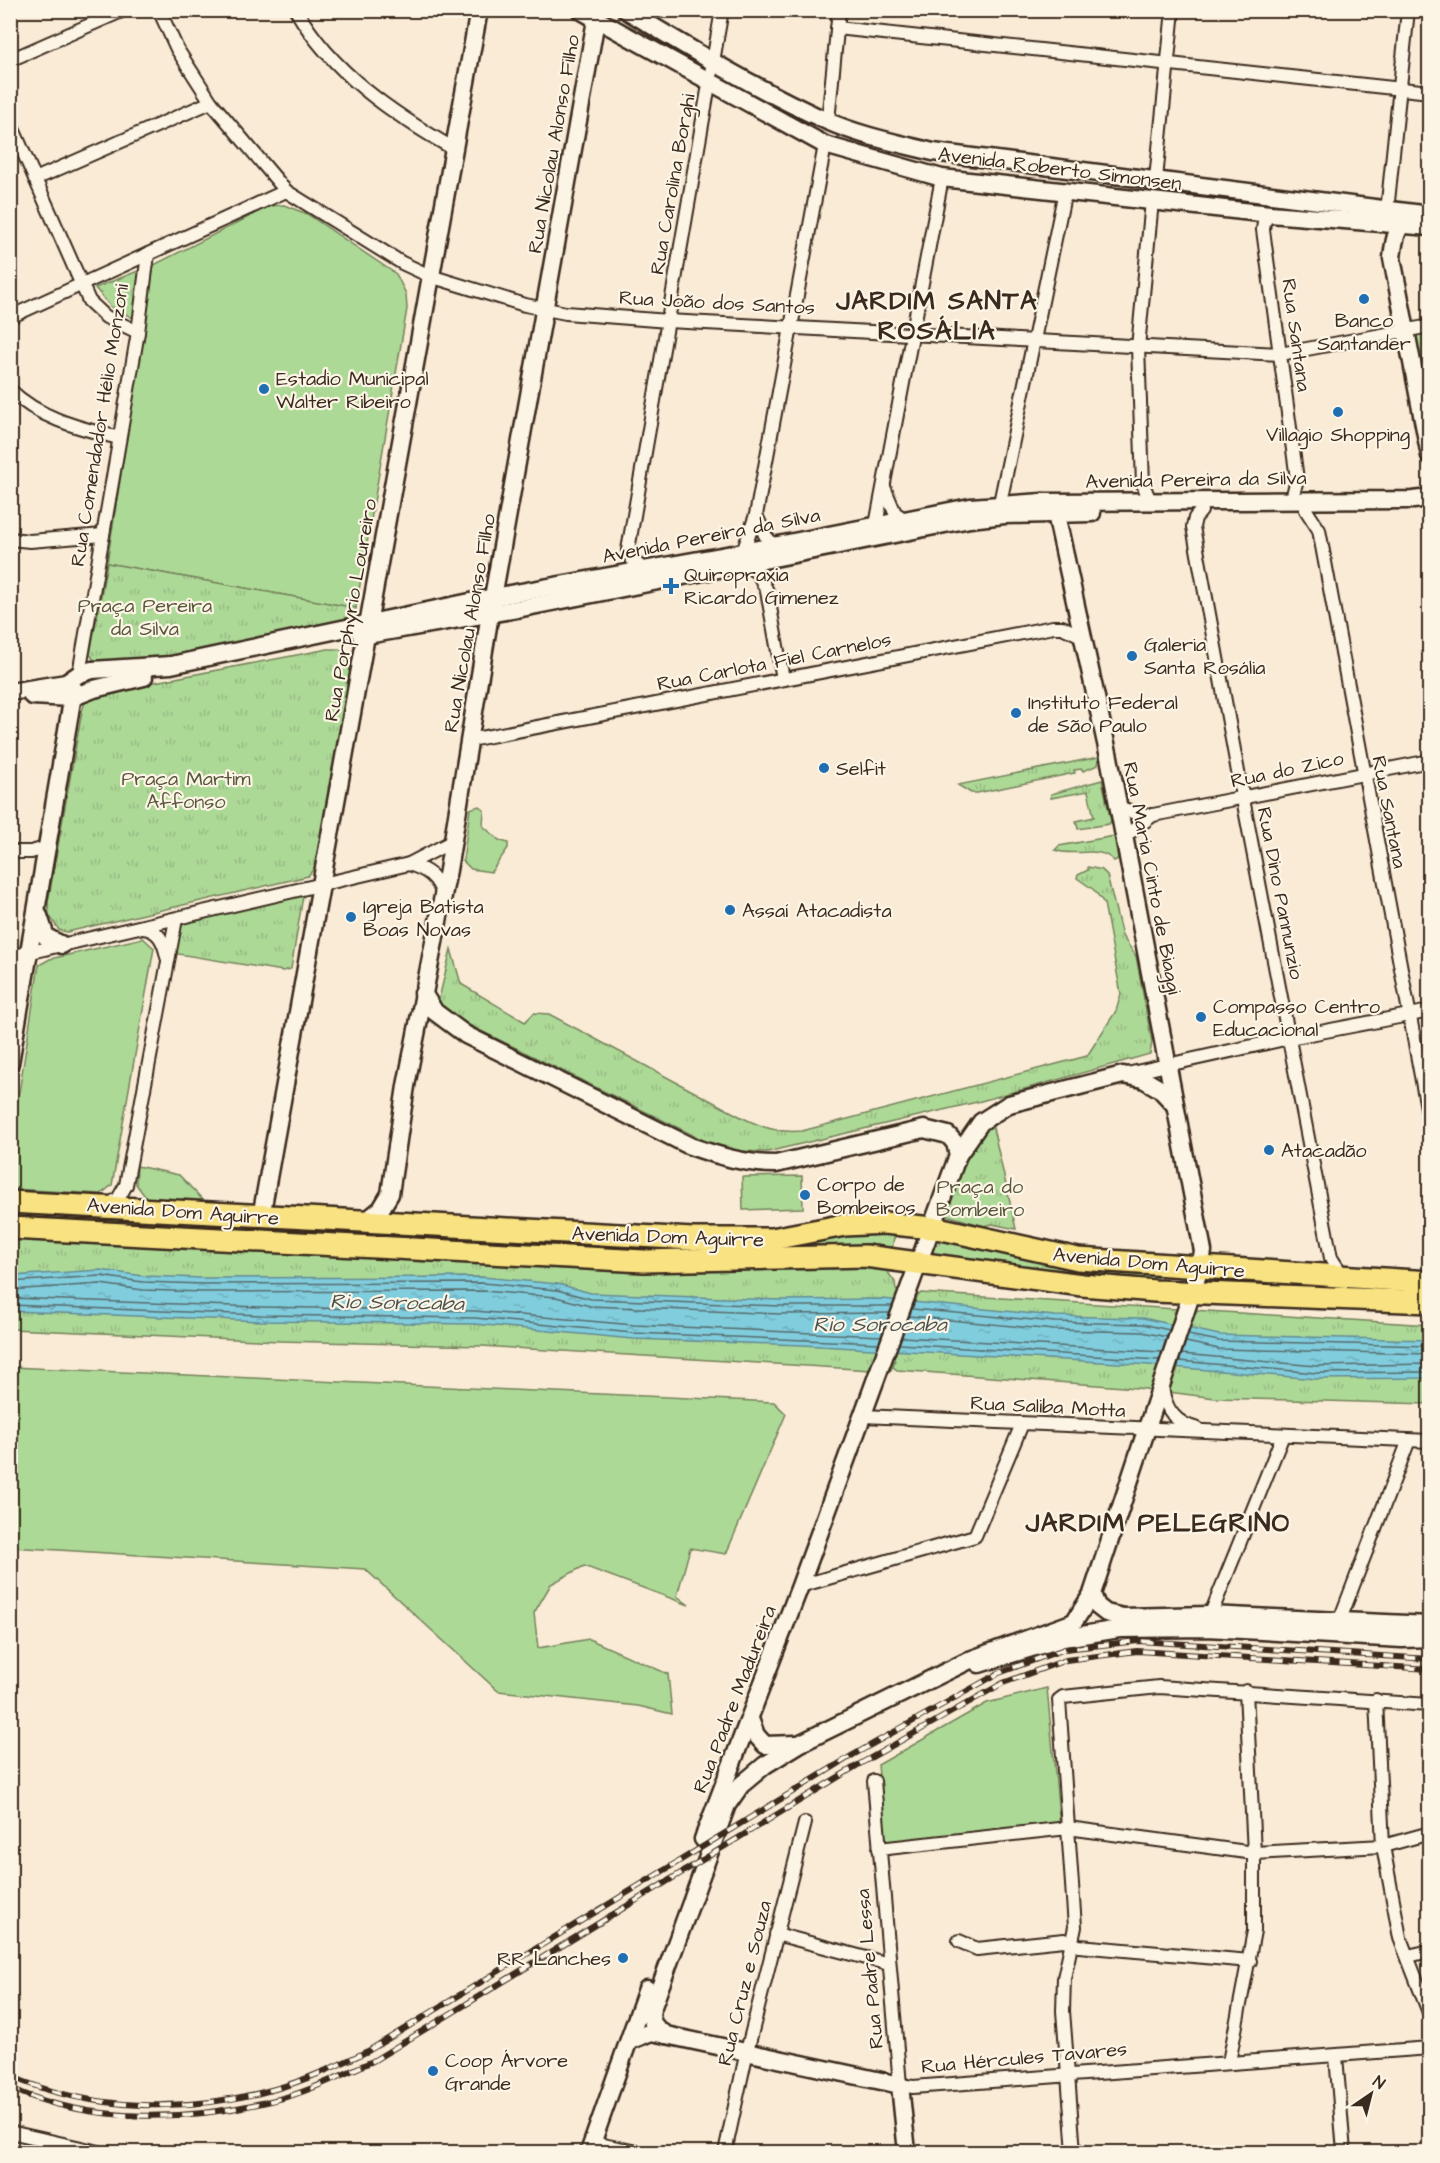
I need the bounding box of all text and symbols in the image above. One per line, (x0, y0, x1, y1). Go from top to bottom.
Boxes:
street label: Rua Nicolau Alonso Filho (521, 33, 587, 256)
street label: Rua Carolina Borghi (643, 91, 704, 277)
street label: Avenida Roberto Simonsen (937, 140, 1183, 198)
street label: Rua Santana (1274, 277, 1318, 394)
street label: Rua Comendador Hélio Monzoni (64, 282, 136, 568)
district label: JARDIM SANTA ROSÁLIA (835, 283, 1038, 349)
street label: Rua João dos Santos (618, 284, 815, 322)
marker: Banco Santander (1357, 292, 1371, 306)
place label: Banco Santander (1317, 307, 1411, 358)
place label: Estadio Municipal Walter Ribeiro (276, 365, 429, 416)
marker: Estadio Municipal Walter Ribeiro (257, 382, 271, 396)
marker: Villagio Shopping (1331, 405, 1345, 419)
place label: Villagio Shopping (1266, 421, 1410, 450)
street label: Avenida Pereira da Silva (1085, 464, 1307, 496)
street label: Rua Porphyrio Loureiro (318, 497, 385, 724)
street label: Avenida Pereira da Silva (600, 501, 822, 571)
street label: Rua Nicolau Alonso Filho (437, 512, 503, 735)
place label: Quiropraxia Ricardo Gimenez (684, 561, 839, 612)
marker: Quiropraxia Ricardo Gimenez (662, 577, 680, 595)
park label: Praça Pereira da Silva (78, 592, 212, 643)
street label: Rua Carlota Fiel Carnelos (655, 626, 894, 698)
place label: Galeria Santa Rosália (1144, 631, 1265, 682)
marker: Galeria Santa Rosália (1125, 649, 1139, 663)
place label: Instituto Federal de São Paulo (1028, 689, 1178, 740)
marker: Instituto Federal de São Paulo (1009, 706, 1023, 720)
street label: Rua do Zico (1228, 744, 1346, 796)
street label: Rua Santana (1364, 754, 1414, 871)
place label: Selfit (836, 755, 886, 783)
street label: Rua Maria Cinto de Biaggi (1115, 760, 1188, 997)
marker: Selfit (817, 761, 831, 775)
park label: Praça Martim Affonso (121, 765, 251, 816)
street label: Rua Dino Pannunzio (1250, 805, 1310, 982)
place label: Igreja Batista Boas Novas (363, 893, 484, 944)
place label: Assaí Atacadista (742, 897, 892, 925)
marker: Assaí Atacadista (723, 903, 737, 917)
marker: Igreja Batista Boas Novas (344, 910, 358, 924)
place label: Compasso Centro Educacional (1213, 993, 1380, 1044)
marker: Compasso Centro Educacional (1194, 1010, 1208, 1024)
place label: Atacadão (1281, 1137, 1367, 1165)
marker: Atacadão (1262, 1143, 1276, 1157)
place label: Corpo de Bombeiros (817, 1171, 915, 1222)
park label: Praça do Bombeiro (936, 1173, 1024, 1224)
marker: Corpo de Bombeiros (798, 1188, 812, 1202)
street label: Avenida Dom Aguirre (86, 1191, 280, 1234)
street label: Avenida Dom Aguirre (571, 1220, 765, 1255)
street label: Avenida Dom Aguirre (1052, 1241, 1246, 1286)
water label: Rio Sorocaba (330, 1287, 465, 1318)
water label: Rio Sorocaba (813, 1310, 948, 1339)
street label: Rua Saliba Motta (970, 1389, 1126, 1425)
district label: JARDIM PELEGRINO (1024, 1505, 1291, 1541)
street label: Rua Padre Madureira (686, 1602, 784, 1797)
street label: Rua Padre Lessa (849, 1888, 891, 2050)
street label: Rua Cruz e Souza (711, 1898, 779, 2069)
place label: RR Lanches (497, 1945, 611, 1973)
marker: RR Lanches (616, 1951, 630, 1965)
street label: Rua Hércules Tavares (920, 2035, 1128, 2081)
place label: Coop Árvore Grande (445, 2047, 568, 2098)
marker: Coop Árvore Grande (426, 2064, 440, 2078)
north arrow (1341, 2064, 1401, 2124)
text: N (1369, 2071, 1389, 2094)

